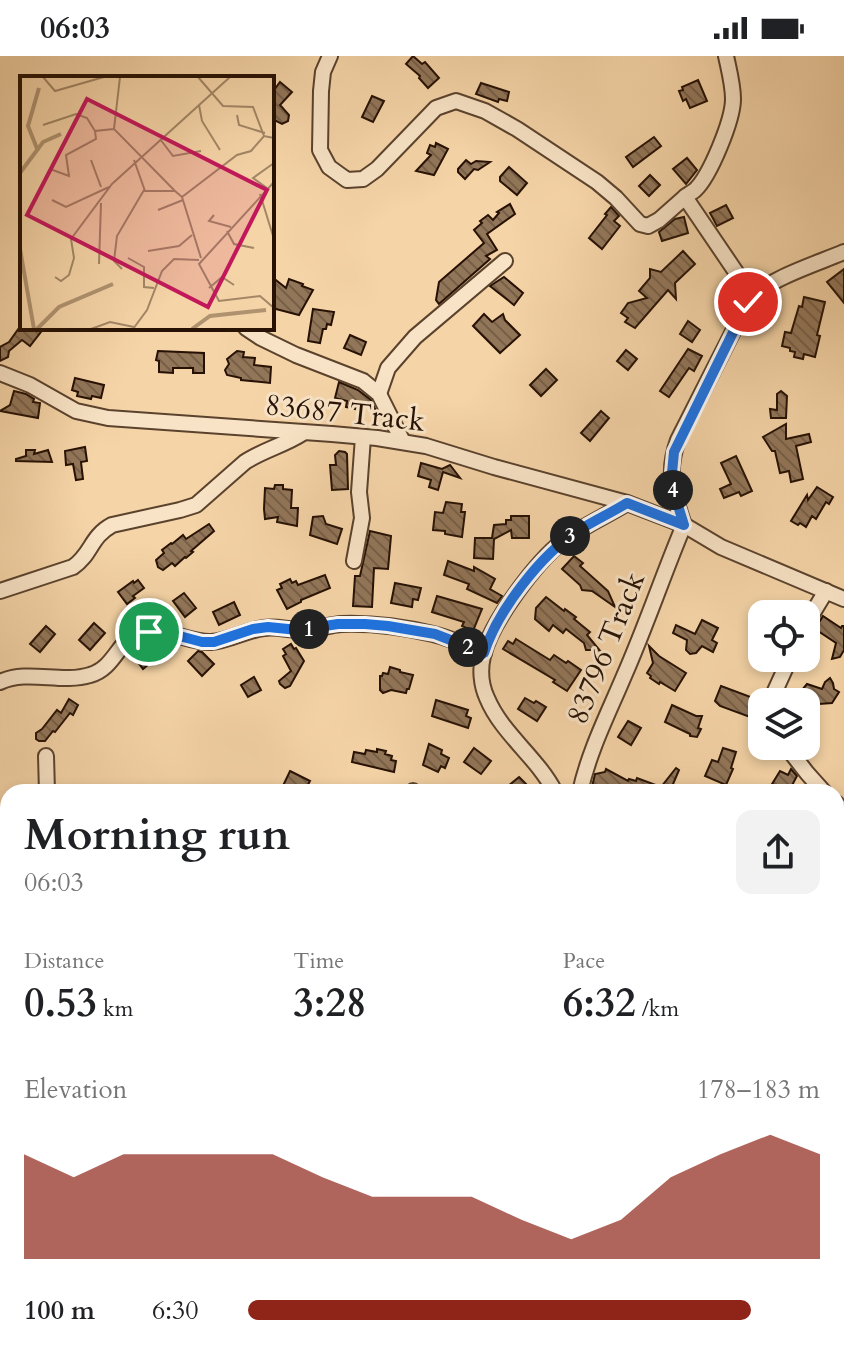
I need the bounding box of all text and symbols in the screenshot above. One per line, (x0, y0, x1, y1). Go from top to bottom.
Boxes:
text: 06:03 (40, 8, 110, 49)
inset map (20, 76, 274, 330)
pin (714, 268, 782, 336)
icon: check (726, 280, 770, 324)
street label: 83687 Track (263, 384, 427, 442)
pin: 4 (653, 470, 693, 510)
text: 4 (667, 475, 679, 505)
pin: 3 (550, 516, 590, 556)
text: 3 (564, 521, 576, 551)
street label: 83796 Track (557, 566, 655, 730)
pin (115, 598, 183, 666)
map controls (748, 600, 820, 760)
button: locate (748, 600, 820, 672)
pin: 1 (289, 609, 329, 649)
icon: arrive (127, 610, 171, 654)
text: 1 (303, 614, 315, 644)
pin: 2 (448, 627, 488, 667)
text: 2 (462, 632, 474, 662)
button: layers (748, 688, 820, 760)
text: Morning run (24, 805, 290, 865)
button: share (736, 810, 820, 894)
text: 06:03 (24, 865, 84, 900)
text: Distance (24, 946, 104, 976)
text: Time (293, 946, 344, 976)
text: Pace (563, 946, 605, 976)
text: 0.53 (24, 976, 97, 1031)
text: 3:28 (293, 976, 366, 1031)
text: 6:32 (563, 976, 636, 1031)
text: km (97, 994, 133, 1024)
text: /km (636, 994, 679, 1024)
text: Elevation (24, 1072, 127, 1107)
text: 178–183 m (697, 1072, 820, 1107)
text: 100 m (24, 1293, 95, 1328)
text: 6:30 (152, 1293, 199, 1328)

